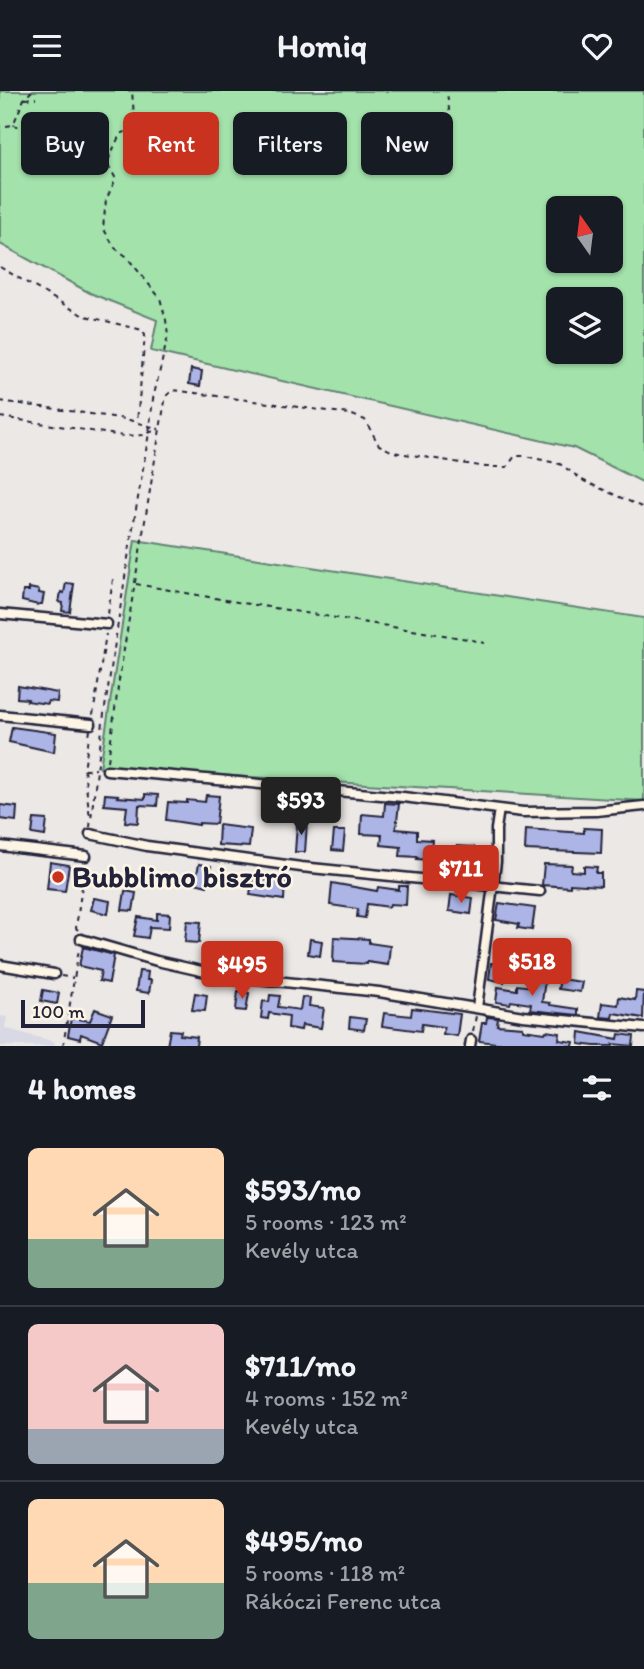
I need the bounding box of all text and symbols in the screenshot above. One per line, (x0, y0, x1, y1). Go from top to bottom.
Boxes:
icon: menu (28, 27, 66, 65)
text: Homiq (277, 27, 367, 65)
icon: heart (578, 27, 616, 65)
chip: Buy (21, 112, 109, 175)
chip: Rent (123, 112, 219, 175)
chip: Filters (233, 112, 347, 175)
chip: New (361, 112, 453, 175)
north arrow (546, 196, 623, 273)
map controls (546, 196, 623, 364)
button: layers (546, 287, 623, 364)
pin: $593 (260, 777, 342, 837)
text: $593 (277, 786, 325, 814)
pin: $711 (420, 845, 502, 905)
text: $711 (439, 854, 483, 882)
place label: Bubblimo bisztró (72, 858, 292, 895)
marker: Bubblimo bisztró (50, 869, 66, 885)
pin: $518 (491, 939, 573, 998)
pin: $495 (201, 941, 283, 1001)
text: $518 (508, 947, 556, 975)
text: $495 (217, 950, 267, 978)
scale bar (21, 997, 145, 1029)
text: 100 m (32, 1000, 84, 1023)
icon: filters (578, 1069, 616, 1107)
text: 4 homes (28, 1070, 136, 1107)
text: $593/mo (245, 1171, 361, 1208)
icon: home (84, 1176, 168, 1260)
text: 5 rooms · 123 m² (245, 1208, 407, 1236)
text: Kevély utca (245, 1236, 358, 1264)
text: $711/mo (245, 1347, 356, 1384)
icon: home (84, 1352, 168, 1436)
text: 4 rooms · 152 m² (245, 1384, 408, 1412)
text: Kevély utca (245, 1412, 358, 1440)
text: $495/mo (245, 1522, 363, 1559)
icon: home (84, 1527, 168, 1611)
text: 5 rooms · 118 m² (245, 1559, 405, 1587)
text: Rákóczi Ferenc utca (245, 1587, 441, 1615)

